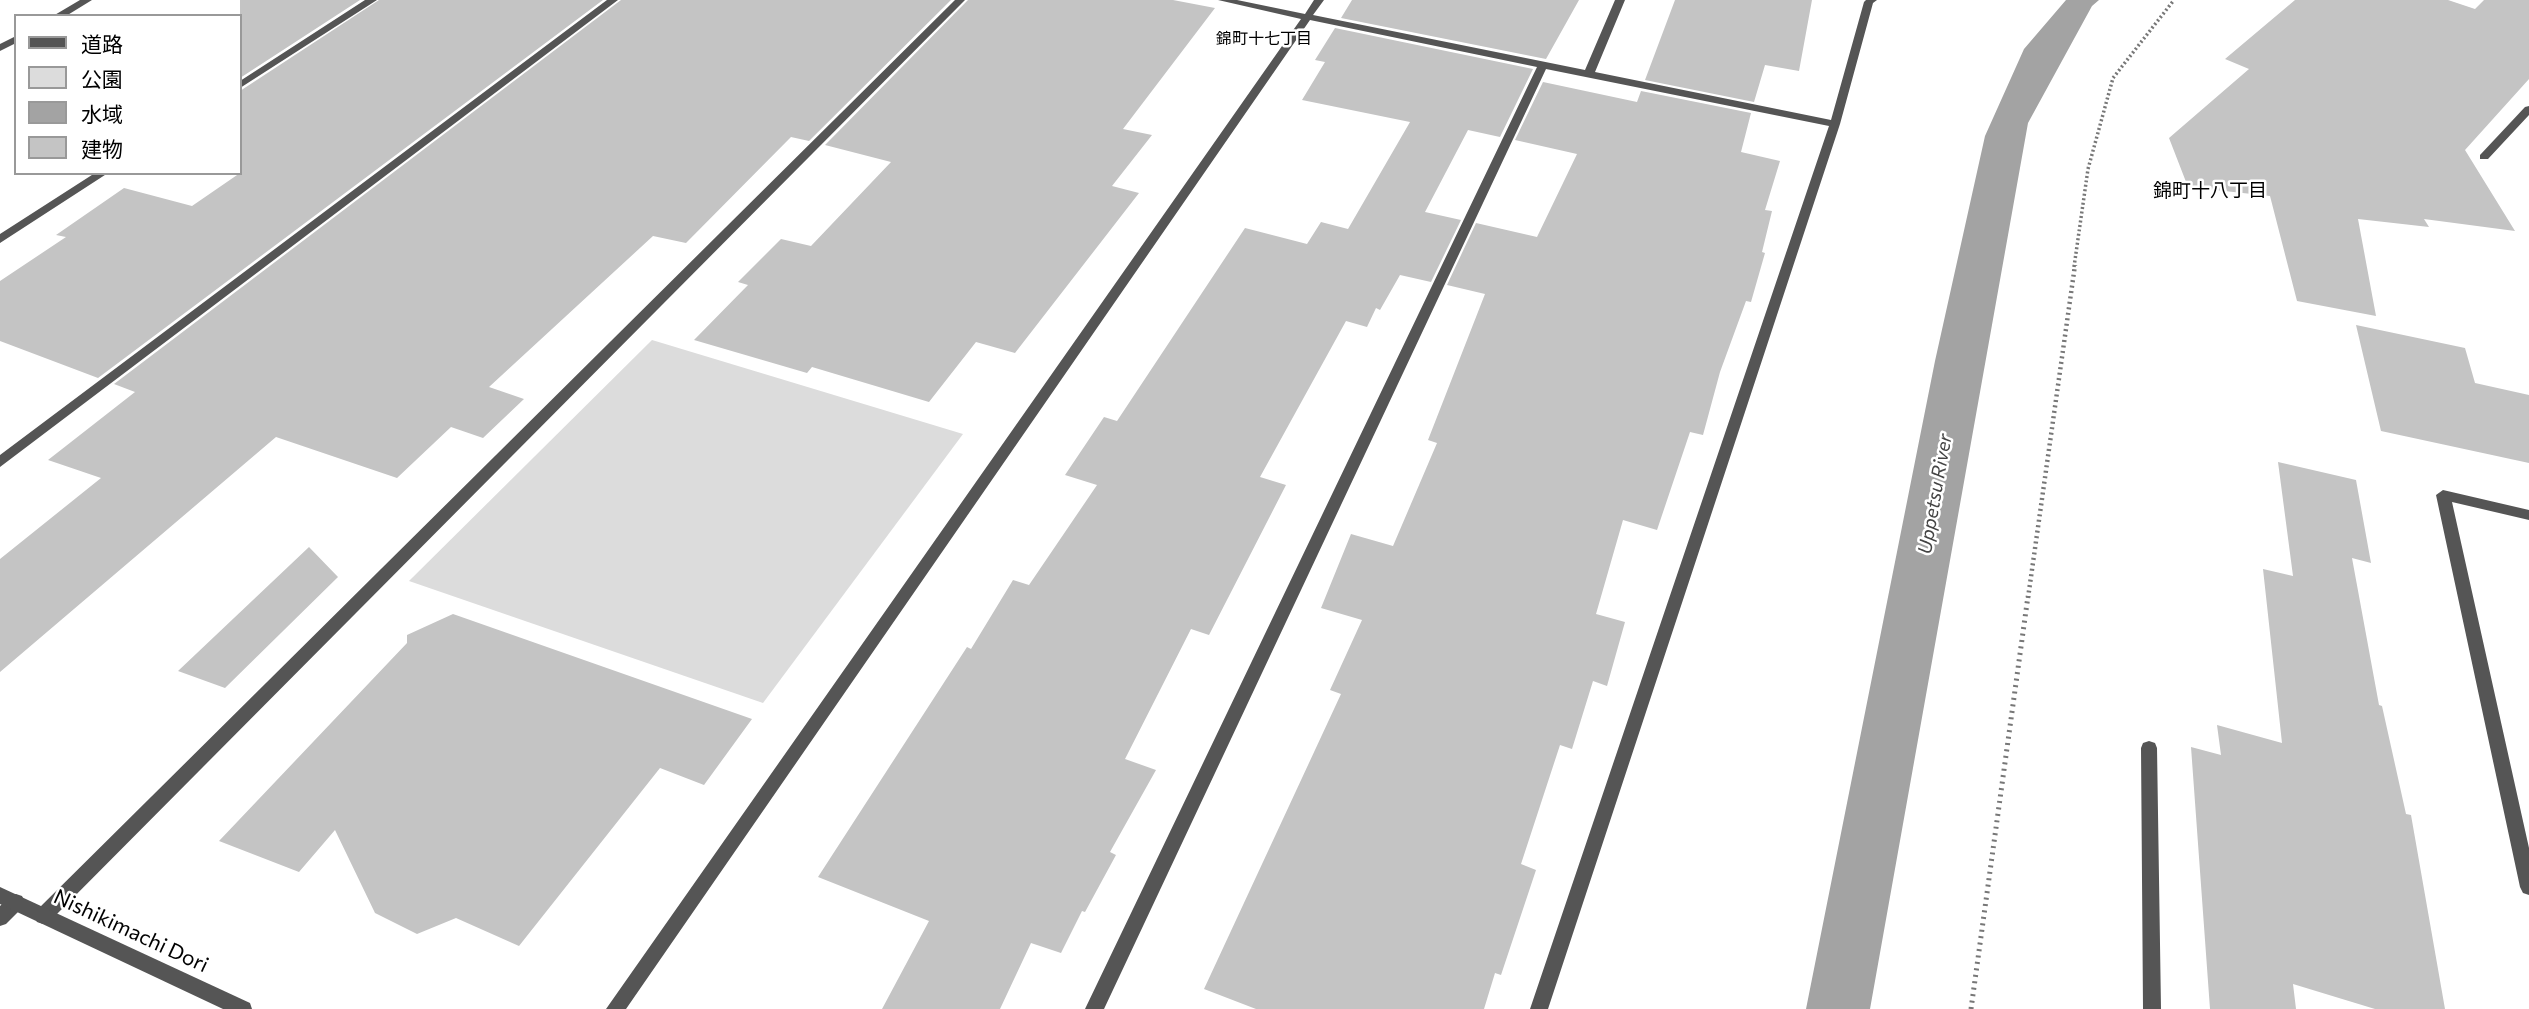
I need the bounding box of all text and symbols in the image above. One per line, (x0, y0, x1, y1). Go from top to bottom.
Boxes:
legend (14, 14, 242, 175)
district label: 錦町十七丁目 (1216, 29, 1312, 49)
text: 道路 (81, 31, 123, 56)
text: 公園 (81, 66, 123, 91)
text: 水域 (81, 101, 123, 126)
text: 建物 (81, 136, 123, 161)
district label: 錦町十八丁目 (2153, 180, 2267, 202)
water label: Uppetsu River (1913, 432, 1957, 556)
street label: Nishikimachi Dori (50, 884, 212, 978)

